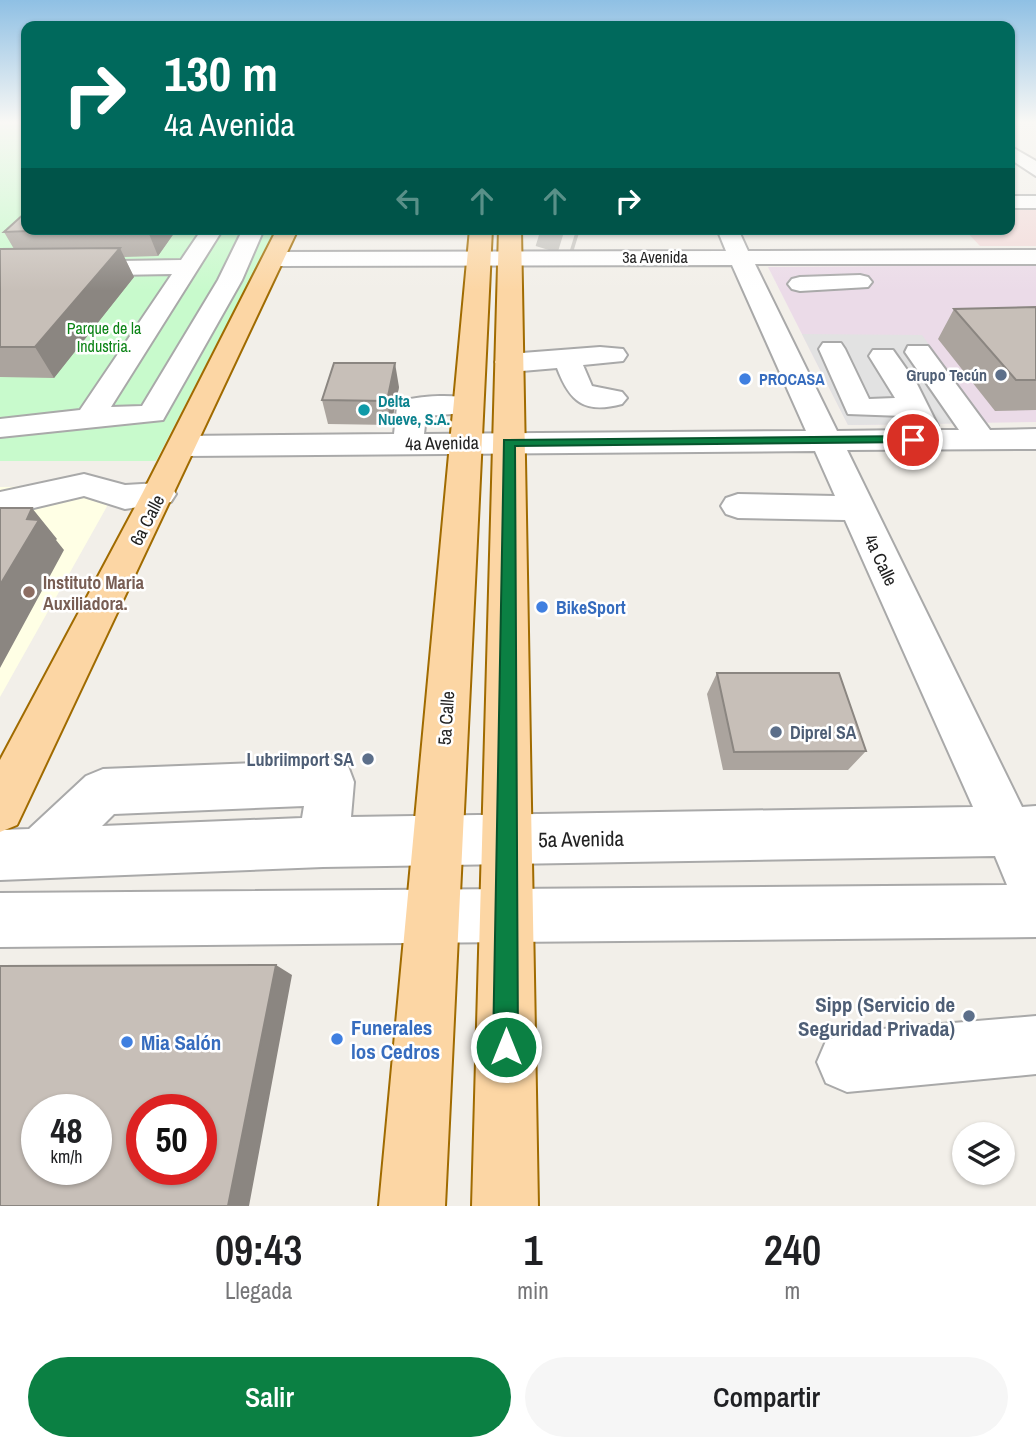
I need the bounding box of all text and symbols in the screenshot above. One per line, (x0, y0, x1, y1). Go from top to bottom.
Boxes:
text: 130 m (164, 40, 278, 106)
icon: right (49, 49, 140, 140)
text: 4a Avenida (164, 103, 295, 146)
icon: left (390, 182, 428, 220)
icon: ahead (463, 182, 501, 220)
icon: ahead (536, 182, 574, 220)
icon: right (609, 182, 647, 220)
street label: 3a Avenida (622, 246, 688, 268)
park label: Parque de la Industria. (67, 317, 142, 357)
place label: Grupo Tecún (906, 364, 987, 386)
marker: Grupo Tecún (993, 367, 1009, 383)
place label: PROCASA (759, 368, 825, 390)
marker: PROCASA (737, 371, 753, 387)
place label: Delta Nueve, S.A. (378, 390, 450, 430)
marker: Delta Nueve, S.A. (356, 402, 372, 418)
pin (883, 410, 943, 470)
icon: arrive (894, 421, 932, 459)
street label: 4a Avenida (405, 430, 479, 456)
street label: 6a Calle (124, 490, 170, 550)
street label: 4a Calle (858, 530, 904, 590)
place label: Instituto Maria Auxiliadora. (43, 570, 145, 616)
marker: Instituto Maria Auxiliadora. (21, 584, 37, 600)
place label: BikeSport (556, 595, 626, 620)
marker: BikeSport (534, 599, 550, 615)
street label: 5a Calle (432, 690, 460, 746)
place label: Diprel SA (790, 720, 857, 745)
marker: Diprel SA (768, 724, 784, 740)
place label: Lubriimport SA (247, 747, 354, 772)
marker: Lubriimport SA (360, 751, 376, 767)
street label: 5a Avenida (538, 824, 625, 854)
place label: Sipp (Servicio de Seguridad Privada) (798, 990, 955, 1043)
marker: Sipp (Servicio de Seguridad Privada) (961, 1008, 977, 1024)
position arrow (469, 1010, 543, 1084)
place label: Funerales los Cedros (351, 1013, 440, 1066)
place label: Mia Salón (141, 1028, 221, 1057)
marker: Funerales los Cedros (329, 1031, 345, 1047)
marker: Mia Salón (119, 1034, 135, 1050)
speed limit sign: 50 (126, 1094, 217, 1185)
text: 48 (51, 1107, 82, 1154)
map controls (952, 1122, 1015, 1185)
button: layers (952, 1122, 1015, 1185)
text: km/h (51, 1144, 83, 1169)
text: 09:43 (215, 1222, 302, 1278)
text: 1 (523, 1222, 543, 1278)
text: 240 (764, 1222, 821, 1278)
text: Llegada (225, 1275, 292, 1306)
text: min (517, 1275, 549, 1306)
text: m (785, 1275, 800, 1306)
button: Salir (28, 1357, 511, 1437)
button: Compartir (525, 1357, 1008, 1437)

